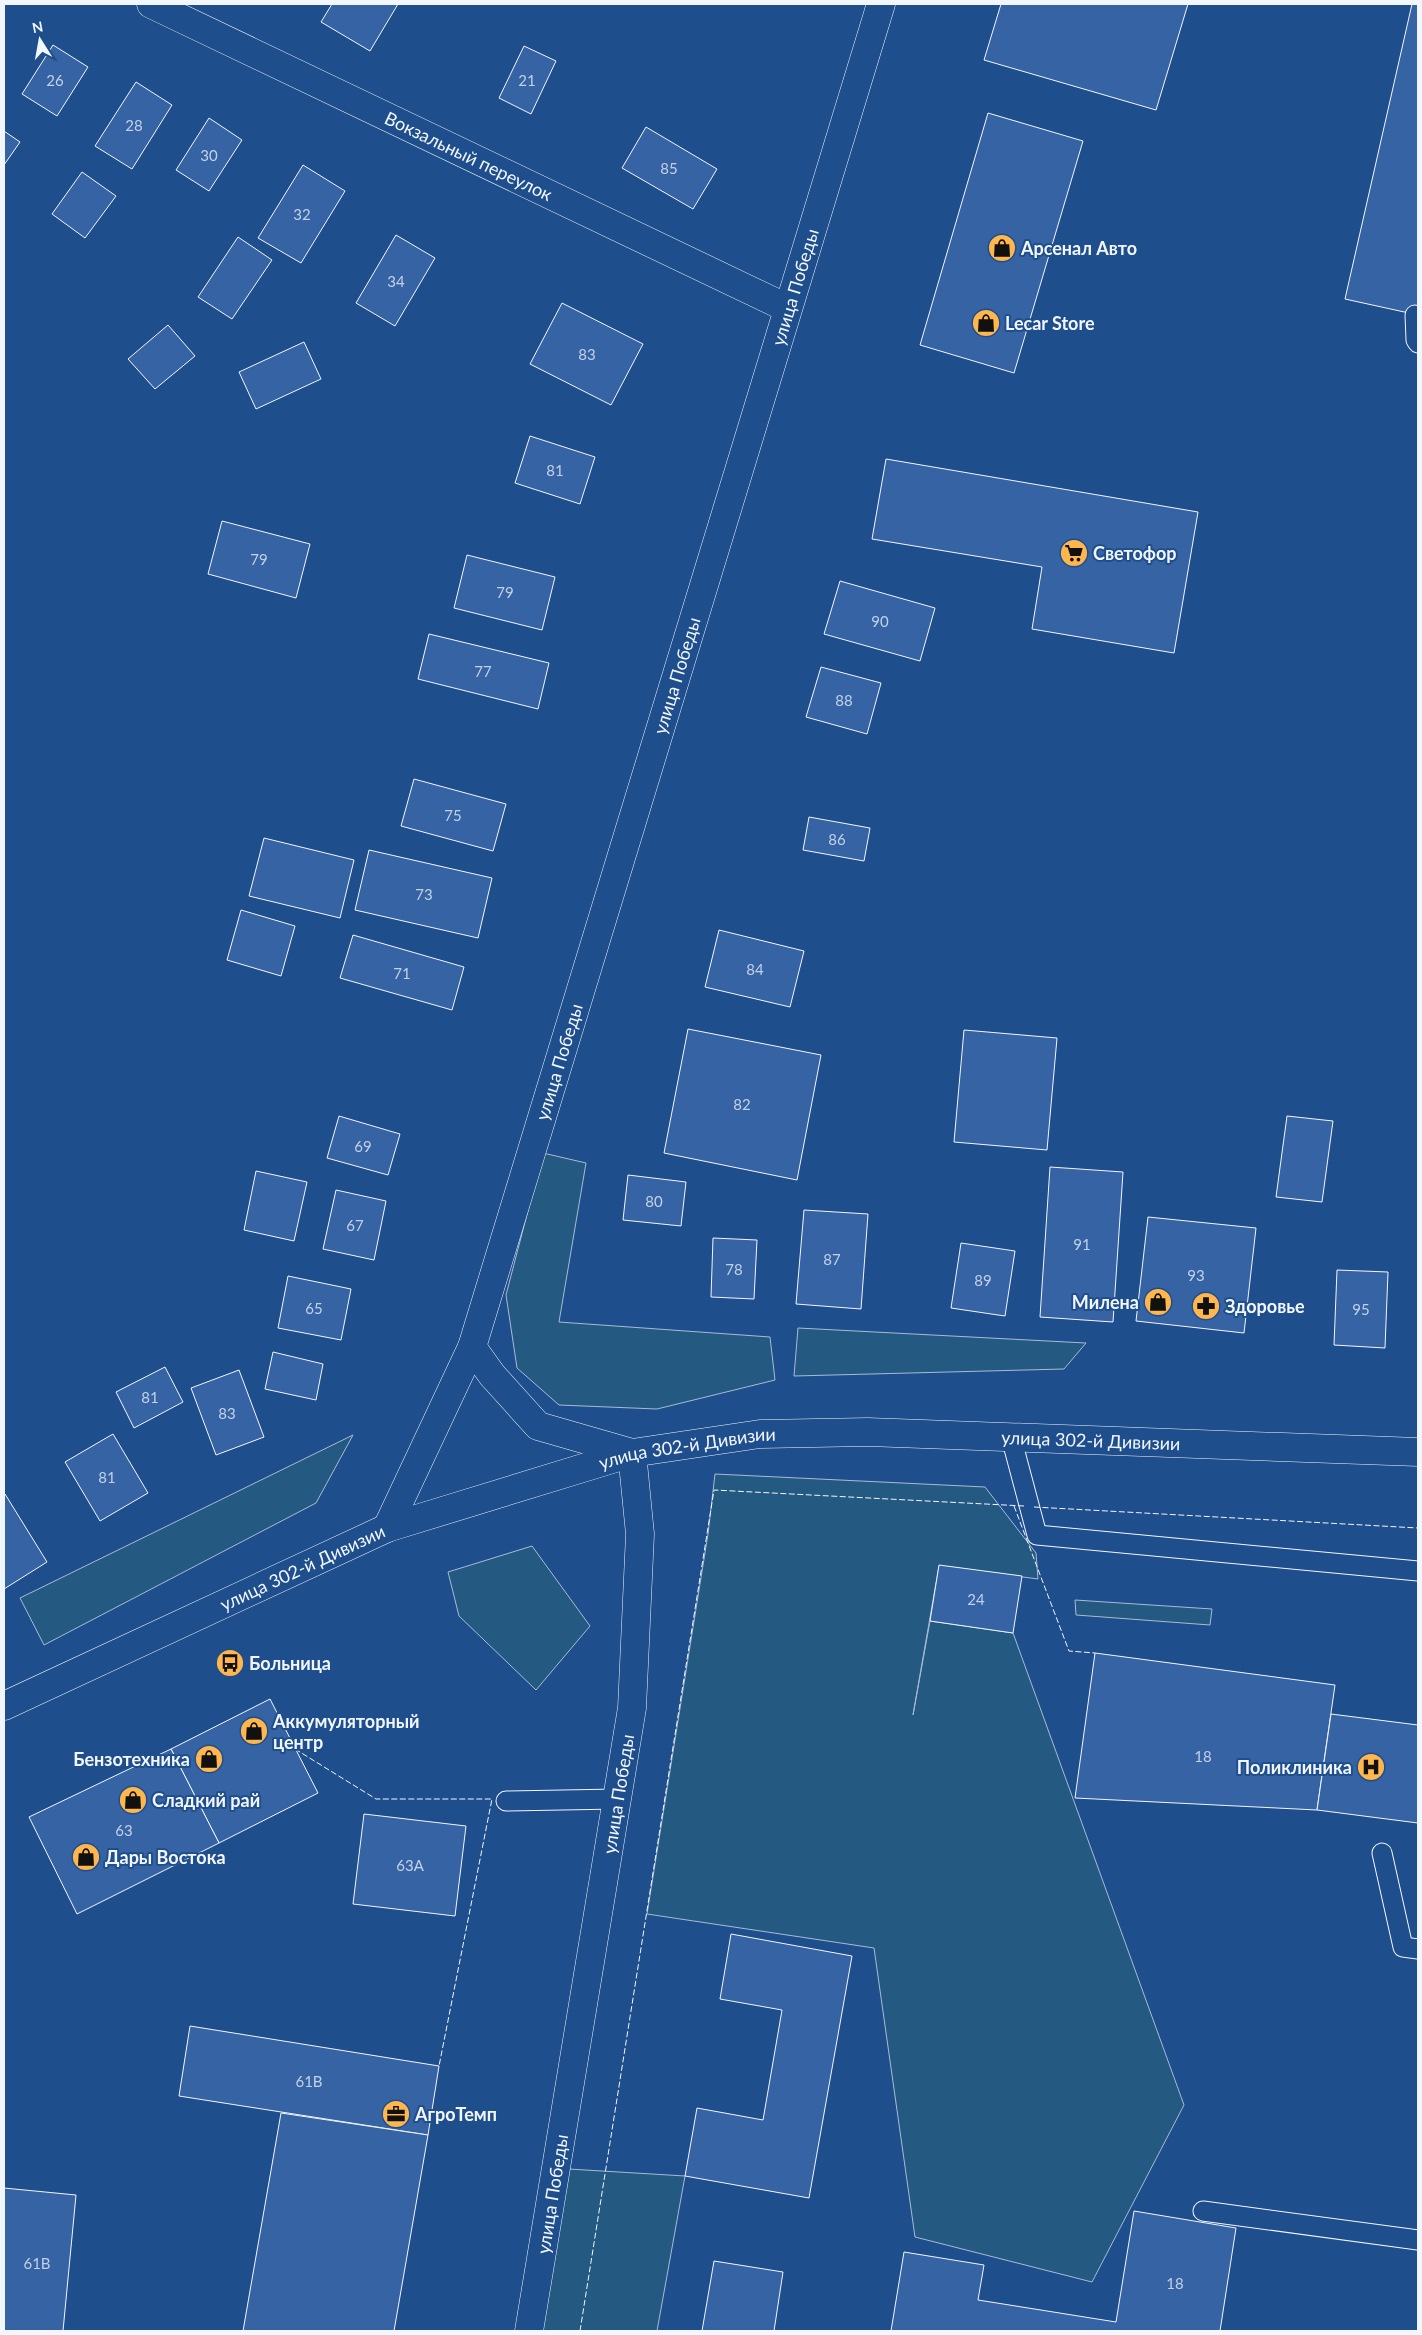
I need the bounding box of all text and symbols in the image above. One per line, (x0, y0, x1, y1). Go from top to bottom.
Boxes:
north arrow (15, 15, 65, 65)
text: N (31, 17, 44, 36)
house number: 26 (46, 71, 64, 89)
house number: 21 (518, 71, 536, 89)
street label: Вокзальный переулок (381, 106, 556, 205)
house number: 28 (125, 116, 143, 134)
house number: 30 (200, 146, 218, 164)
house number: 85 (660, 159, 678, 177)
house number: 32 (293, 205, 311, 223)
street label: улица Победы (767, 226, 823, 348)
shop icon: Арсенал Авто (987, 233, 1017, 263)
place label: Арсенал Авто (1020, 237, 1137, 259)
house number: 34 (387, 272, 405, 290)
shop icon: Lecar Store (971, 308, 1001, 338)
place label: Lecar Store (1005, 312, 1095, 334)
house number: 83 (578, 345, 596, 363)
house number: 81 (546, 461, 564, 479)
supermarket icon: Светофор (1059, 538, 1089, 568)
place label: Светофор (1093, 542, 1177, 564)
house number: 79 (250, 550, 268, 568)
house number: 79 (496, 583, 514, 601)
house number: 90 (871, 612, 889, 630)
street label: улица Победы (648, 614, 705, 737)
house number: 77 (474, 662, 492, 680)
house number: 88 (835, 691, 853, 709)
house number: 75 (444, 806, 462, 824)
house number: 86 (828, 830, 846, 848)
house number: 73 (415, 885, 433, 903)
house number: 84 (746, 960, 764, 978)
house number: 71 (393, 964, 411, 982)
street label: улица Победы (531, 1001, 587, 1123)
house number: 82 (733, 1095, 751, 1113)
house number: 69 (354, 1137, 372, 1155)
house number: 80 (645, 1192, 663, 1210)
house number: 67 (346, 1216, 364, 1234)
house number: 91 (1073, 1235, 1091, 1253)
house number: 87 (823, 1250, 841, 1268)
house number: 78 (725, 1260, 743, 1278)
house number: 93 (1187, 1266, 1205, 1284)
house number: 89 (974, 1271, 992, 1289)
shop icon: Милена (1143, 1287, 1173, 1317)
place label: Милена (1072, 1291, 1139, 1313)
pharmacy icon: Здоровье (1191, 1291, 1221, 1321)
place label: Здоровье (1225, 1295, 1305, 1317)
house number: 65 (305, 1299, 323, 1317)
house number: 95 (1352, 1300, 1370, 1318)
house number: 81 (141, 1388, 159, 1406)
house number: 83 (218, 1404, 236, 1422)
street label: улица 302-й Дивизии (596, 1423, 776, 1474)
street label: улица 302-й Дивизии (1001, 1426, 1181, 1454)
house number: 81 (98, 1468, 116, 1486)
street label: улица 302-й Дивизии (216, 1520, 388, 1615)
house number: 24 (967, 1590, 985, 1608)
bus stop icon: Больница (215, 1648, 245, 1678)
place label: Больница (249, 1652, 331, 1674)
place label: Аккумуляторный центр (272, 1710, 420, 1753)
shop icon: Аккумуляторный центр (239, 1716, 269, 1746)
street label: улица Победы (598, 1733, 638, 1855)
shop icon: Бензотехника (194, 1744, 224, 1774)
house number: 18 (1194, 1747, 1212, 1765)
place label: Бензотехника (73, 1748, 190, 1770)
hospital icon: Поликлиника (1356, 1752, 1386, 1782)
place label: Поликлиника (1237, 1756, 1352, 1778)
shop icon: Сладкий рай (118, 1785, 148, 1815)
place label: Сладкий рай (152, 1789, 260, 1811)
house number: 63 (115, 1821, 133, 1839)
shop icon: Дары Востока (71, 1842, 101, 1872)
place label: Дары Востока (105, 1846, 226, 1868)
house number: 63А (396, 1856, 425, 1874)
house number: 61В (295, 2072, 323, 2090)
office icon: АгроТемп (381, 2099, 411, 2129)
place label: АгроТемп (414, 2103, 497, 2125)
street label: улица Победы (532, 2133, 572, 2255)
house number: 61В (23, 2254, 51, 2272)
house number: 18 (1166, 2274, 1184, 2292)

